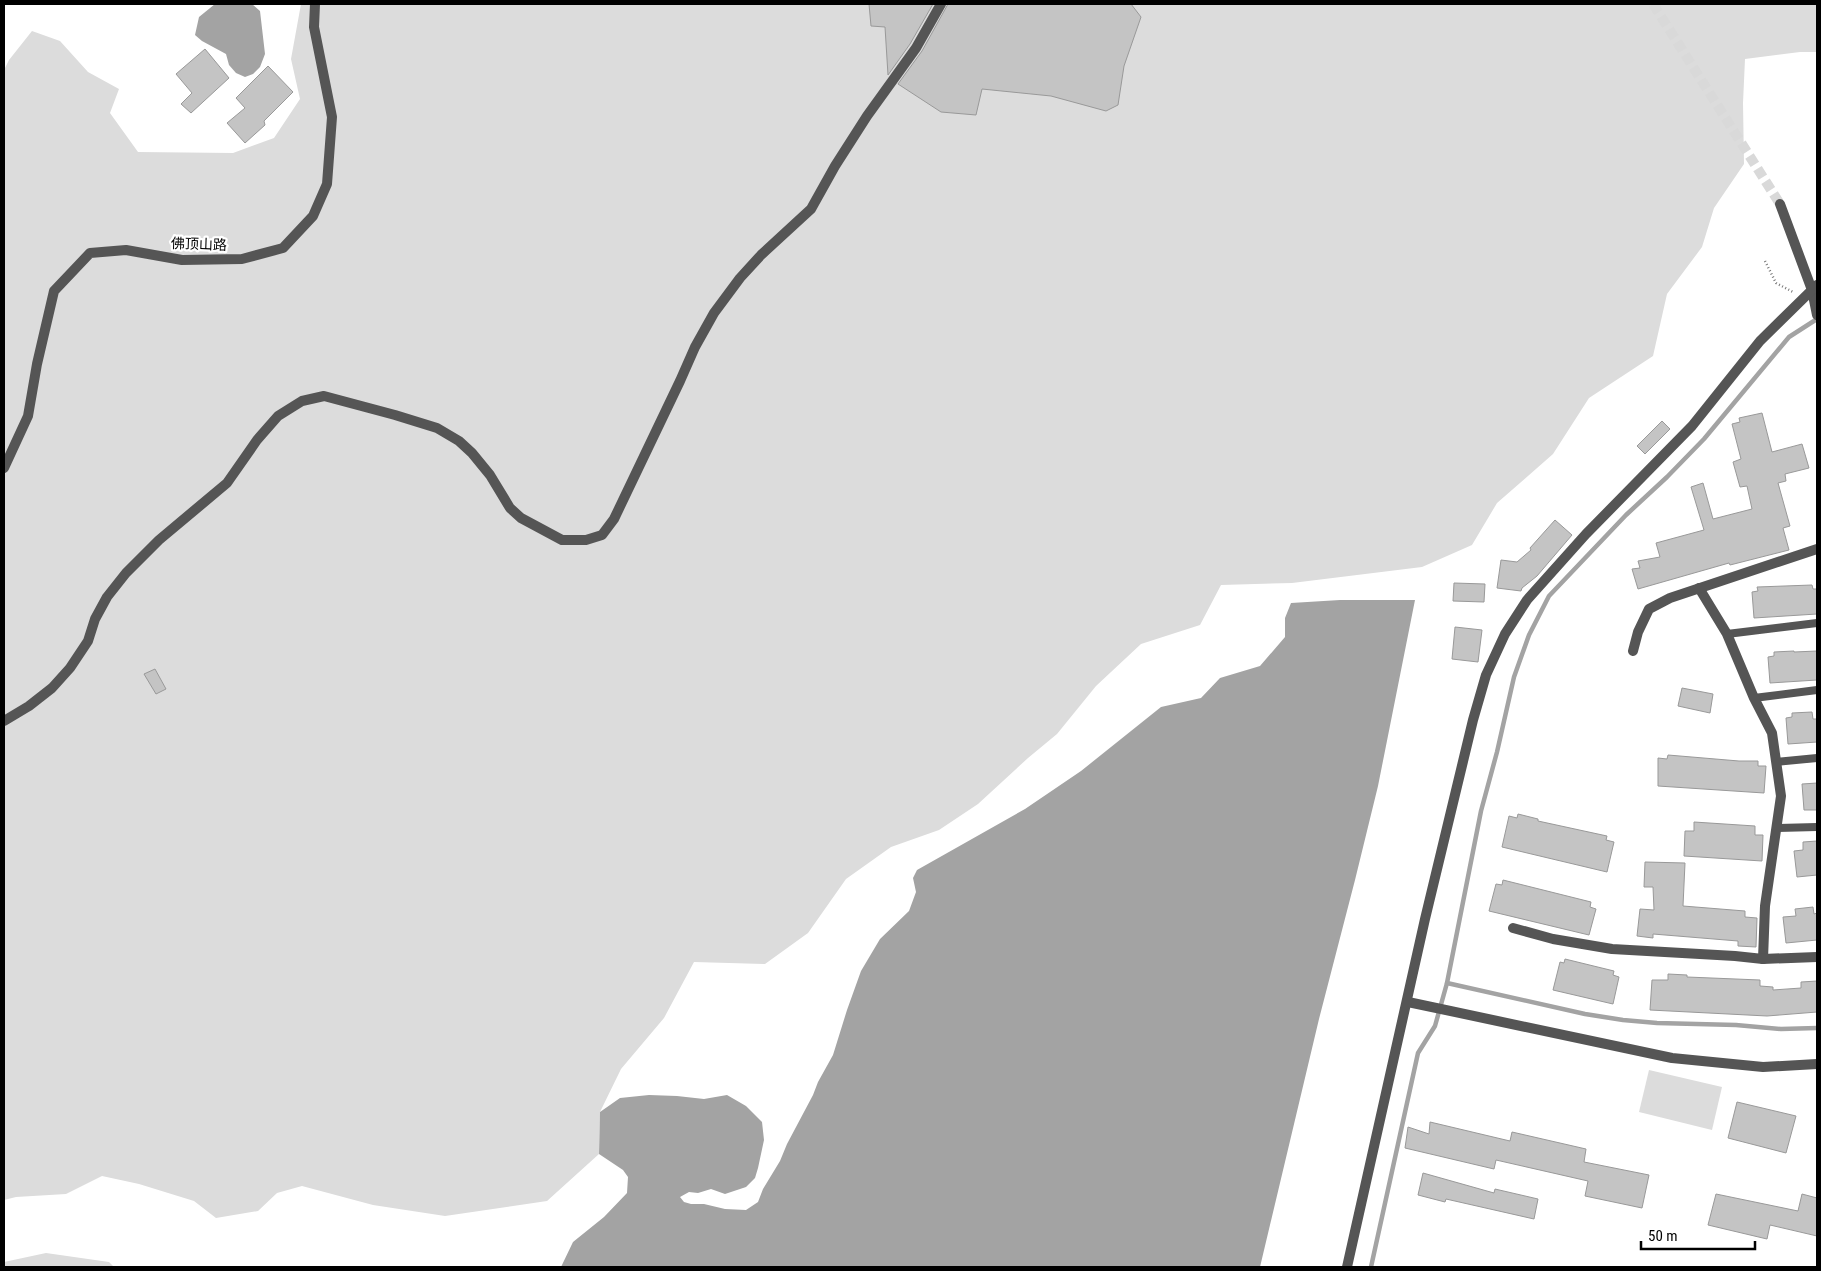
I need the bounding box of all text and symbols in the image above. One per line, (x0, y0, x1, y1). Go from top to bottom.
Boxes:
street label: 佛顶山路 (171, 235, 227, 253)
scale bar (1641, 1218, 1755, 1250)
text: 50 m (1648, 1227, 1678, 1245)

